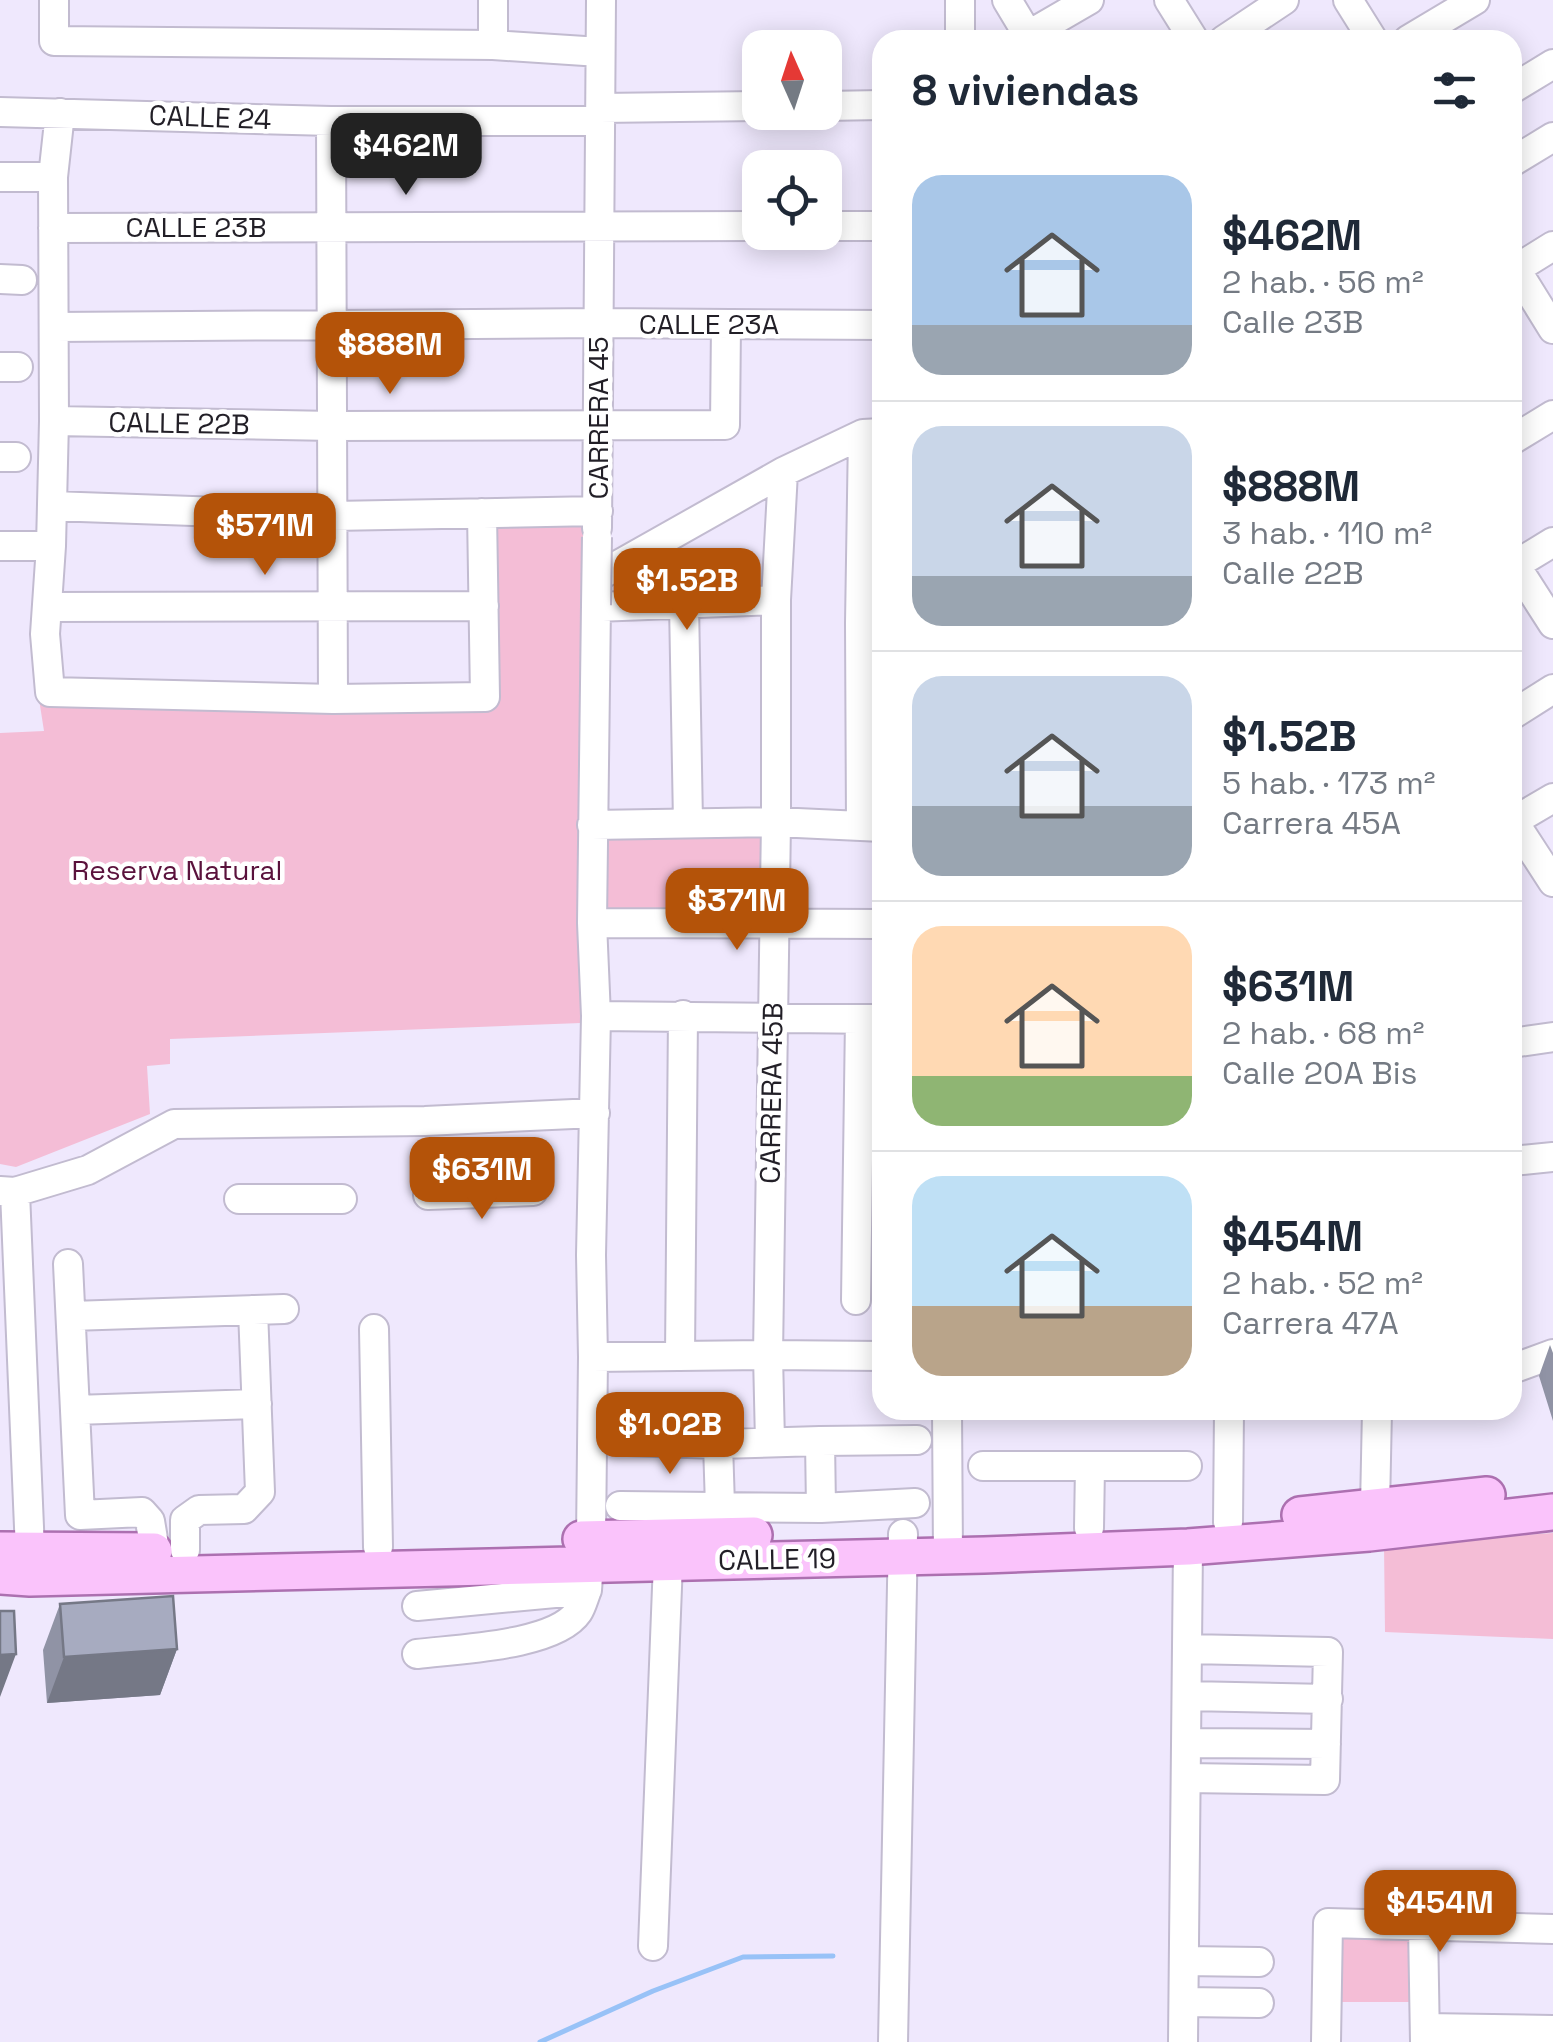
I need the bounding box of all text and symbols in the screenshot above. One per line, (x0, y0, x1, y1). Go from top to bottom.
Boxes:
north arrow (742, 30, 842, 130)
map controls (742, 30, 842, 250)
icon: filters (1427, 63, 1482, 118)
text: 8 viviendas (912, 64, 1139, 117)
street label: CALLE 24 (148, 97, 272, 137)
pin: $462M (336, 113, 476, 198)
text: $462M (353, 125, 459, 165)
button: locate (742, 150, 842, 250)
street label: CALLE 23B (125, 209, 267, 245)
text: $462M (1222, 209, 1362, 262)
icon: home (992, 215, 1112, 335)
text: 2 hab. · 56 m² (1222, 262, 1424, 302)
text: Calle 23B (1222, 302, 1363, 342)
street label: CALLE 23A (639, 306, 779, 342)
pin: $888M (320, 312, 460, 397)
text: $888M (337, 324, 443, 364)
street label: CARRERA 45 (580, 337, 616, 499)
street label: CALLE 22B (108, 404, 250, 442)
text: $888M (1222, 460, 1360, 513)
icon: home (992, 466, 1112, 586)
pin: $571M (195, 493, 335, 578)
text: $571M (216, 505, 314, 545)
text: 3 hab. · 110 m² (1222, 513, 1432, 553)
pin: $1.52B (606, 548, 768, 633)
text: Calle 22B (1222, 553, 1364, 593)
text: $1.52B (636, 560, 738, 600)
text: $1.52B (1222, 710, 1357, 763)
icon: home (992, 716, 1112, 836)
text: 5 hab. · 173 m² (1222, 763, 1435, 803)
text: Carrera 45A (1222, 803, 1401, 843)
park label: Reserva Natural (72, 852, 282, 888)
pin: $371M (667, 868, 807, 953)
text: $371M (688, 880, 786, 920)
text: $631M (1222, 960, 1354, 1013)
icon: home (992, 966, 1112, 1086)
street label: CARRERA 45B (751, 1002, 791, 1184)
text: 2 hab. · 68 m² (1222, 1013, 1424, 1053)
text: Calle 20A Bis (1222, 1053, 1417, 1093)
pin: $631M (412, 1137, 552, 1222)
text: $631M (432, 1149, 532, 1189)
text: $454M (1222, 1210, 1363, 1263)
icon: home (992, 1216, 1112, 1336)
text: 2 hab. · 52 m² (1222, 1263, 1423, 1303)
text: Carrera 47A (1222, 1303, 1399, 1343)
pin: $1.02B (589, 1392, 751, 1477)
text: $1.02B (618, 1404, 722, 1444)
street label: CALLE 19 (718, 1540, 836, 1578)
pin: $454M (1370, 1870, 1510, 1955)
text: $454M (1386, 1882, 1494, 1922)

